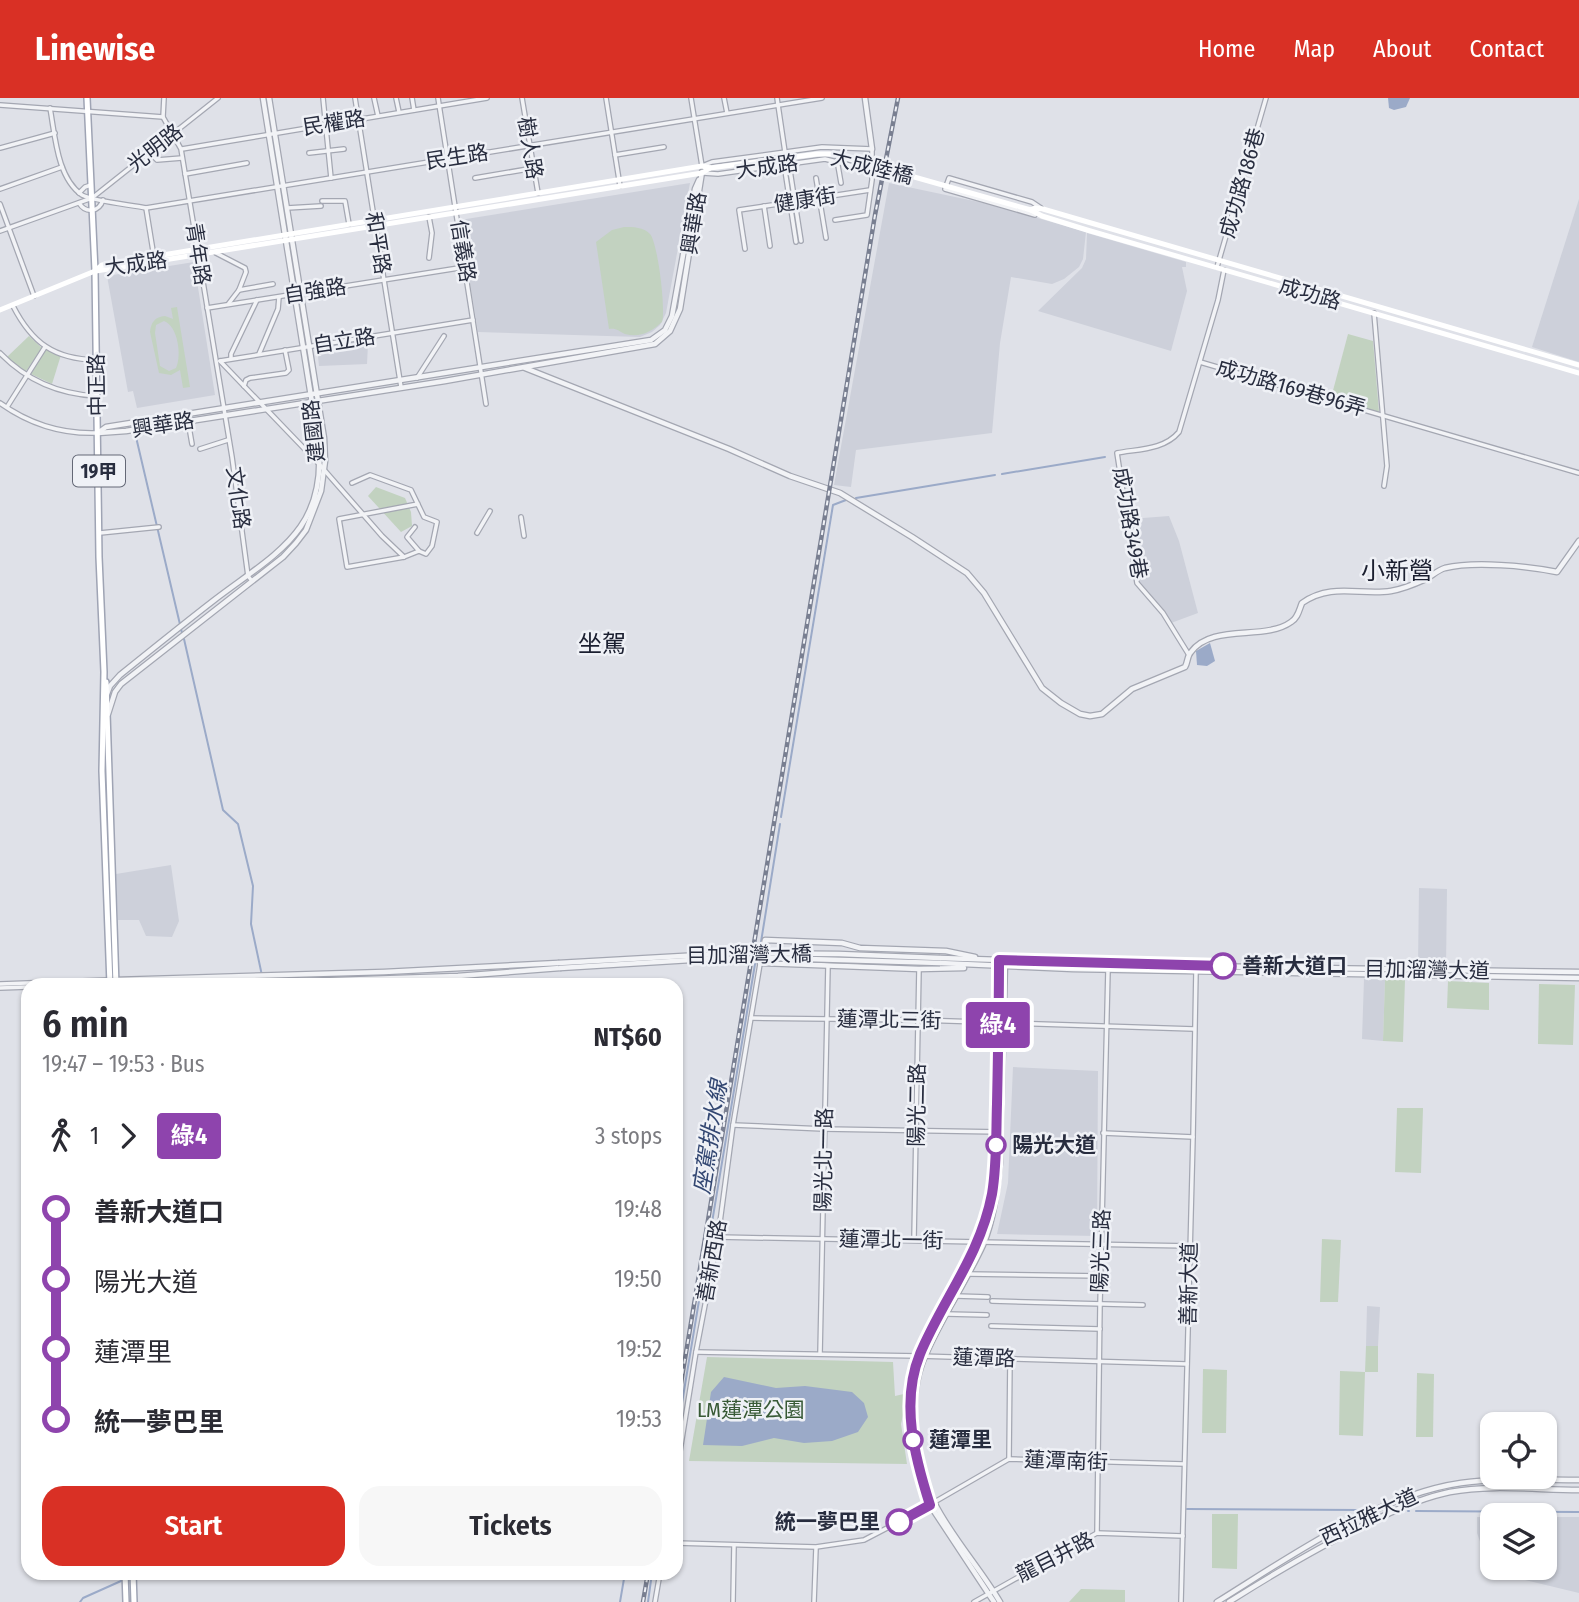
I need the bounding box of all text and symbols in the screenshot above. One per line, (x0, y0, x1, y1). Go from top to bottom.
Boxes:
text: Linewise (35, 29, 155, 69)
text: Home (1198, 35, 1255, 63)
text: Map (1293, 35, 1335, 63)
text: About (1373, 35, 1431, 63)
text: Contact (1469, 35, 1544, 63)
street label: 民權路 (301, 105, 367, 141)
street label: 樹人路 (512, 115, 548, 181)
street label: 光明路 (122, 118, 188, 178)
street label: 成功路186巷 (1214, 125, 1270, 241)
street label: 民生路 (424, 139, 490, 175)
street label: 大成陸橋 (828, 144, 916, 190)
street label: 大成路 (734, 150, 800, 184)
street label: 健康街 (772, 182, 838, 218)
street label: 興華路 (676, 190, 712, 256)
street label: 和平路 (360, 210, 396, 276)
street label: 信義路 (445, 218, 481, 284)
street label: 青年路 (180, 221, 216, 287)
street label: 大成路 (103, 247, 169, 281)
street label: 自強路 (282, 273, 348, 309)
street label: 成功路 (1276, 273, 1344, 315)
street label: 自立路 (311, 323, 377, 359)
street label: 中正路 (83, 353, 111, 417)
street label: 成功路169巷96弄 (1213, 354, 1369, 422)
street label: 建國路 (298, 398, 330, 464)
street label: 興華路 (130, 407, 196, 443)
road number: 19甲 (73, 456, 125, 486)
street label: 文化路 (221, 465, 255, 531)
street label: 成功路349巷 (1107, 465, 1153, 581)
district label: 小新營 (1361, 557, 1433, 585)
district label: 坐駕 (578, 630, 626, 658)
street label: 目加溜灣大橋 (686, 941, 812, 969)
marker: 善新大道口 (1210, 953, 1236, 979)
place label: 善新大道口 (1242, 953, 1347, 979)
street label: 目加溜灣大道 (1364, 956, 1490, 984)
text: 6 min (42, 1001, 129, 1047)
line badge: 綠4 (967, 1002, 1030, 1048)
street label: 蓮潭北三街 (836, 1006, 942, 1034)
text: 綠4 (980, 1011, 1016, 1039)
text: NT$60 (593, 1022, 662, 1053)
text: 19:47 – 19:53 · Bus (42, 1050, 205, 1078)
street label: 陽光二路 (903, 1063, 931, 1147)
water label: 座駕排水線 (687, 1075, 733, 1196)
street label: 陽光北一路 (810, 1107, 838, 1213)
icon: walk (42, 1117, 80, 1155)
icon: forward (109, 1117, 147, 1155)
text: 1 (90, 1122, 99, 1150)
text: 綠4 (171, 1122, 207, 1150)
text: 3 stops (595, 1122, 662, 1150)
place label: 陽光大道 (1012, 1132, 1096, 1158)
marker: 陽光大道 (986, 1135, 1006, 1155)
text: 19:48 (614, 1195, 662, 1223)
text: 善新大道口 (94, 1197, 224, 1228)
street label: 陽光三路 (1087, 1209, 1115, 1293)
street label: 善新西路 (692, 1217, 732, 1305)
street label: 蓮潭北一街 (838, 1226, 944, 1254)
street label: 善新大道 (1175, 1242, 1203, 1326)
text: 19:50 (614, 1265, 662, 1293)
text: 陽光大道 (94, 1267, 198, 1298)
text: 19:52 (616, 1335, 662, 1363)
text: 蓮潭里 (94, 1337, 172, 1368)
street label: 蓮潭路 (952, 1344, 1016, 1372)
park label: LM蓮潭公園 (697, 1397, 805, 1423)
text: 19:53 (616, 1405, 662, 1433)
text: 統一夢巴里 (94, 1407, 224, 1438)
map controls (1480, 1412, 1557, 1580)
button: locate (1480, 1412, 1557, 1489)
place label: 蓮潭里 (929, 1427, 992, 1453)
marker: 蓮潭里 (903, 1430, 923, 1450)
street label: 蓮潭南街 (1024, 1447, 1108, 1475)
street label: 西拉雅大道 (1316, 1483, 1422, 1551)
button: Start (42, 1486, 345, 1566)
button: Tickets (359, 1486, 662, 1566)
button: layers (1480, 1503, 1557, 1580)
place label: 統一夢巴里 (775, 1509, 880, 1535)
marker: 統一夢巴里 (886, 1509, 912, 1535)
street label: 龍目井路 (1012, 1526, 1098, 1588)

